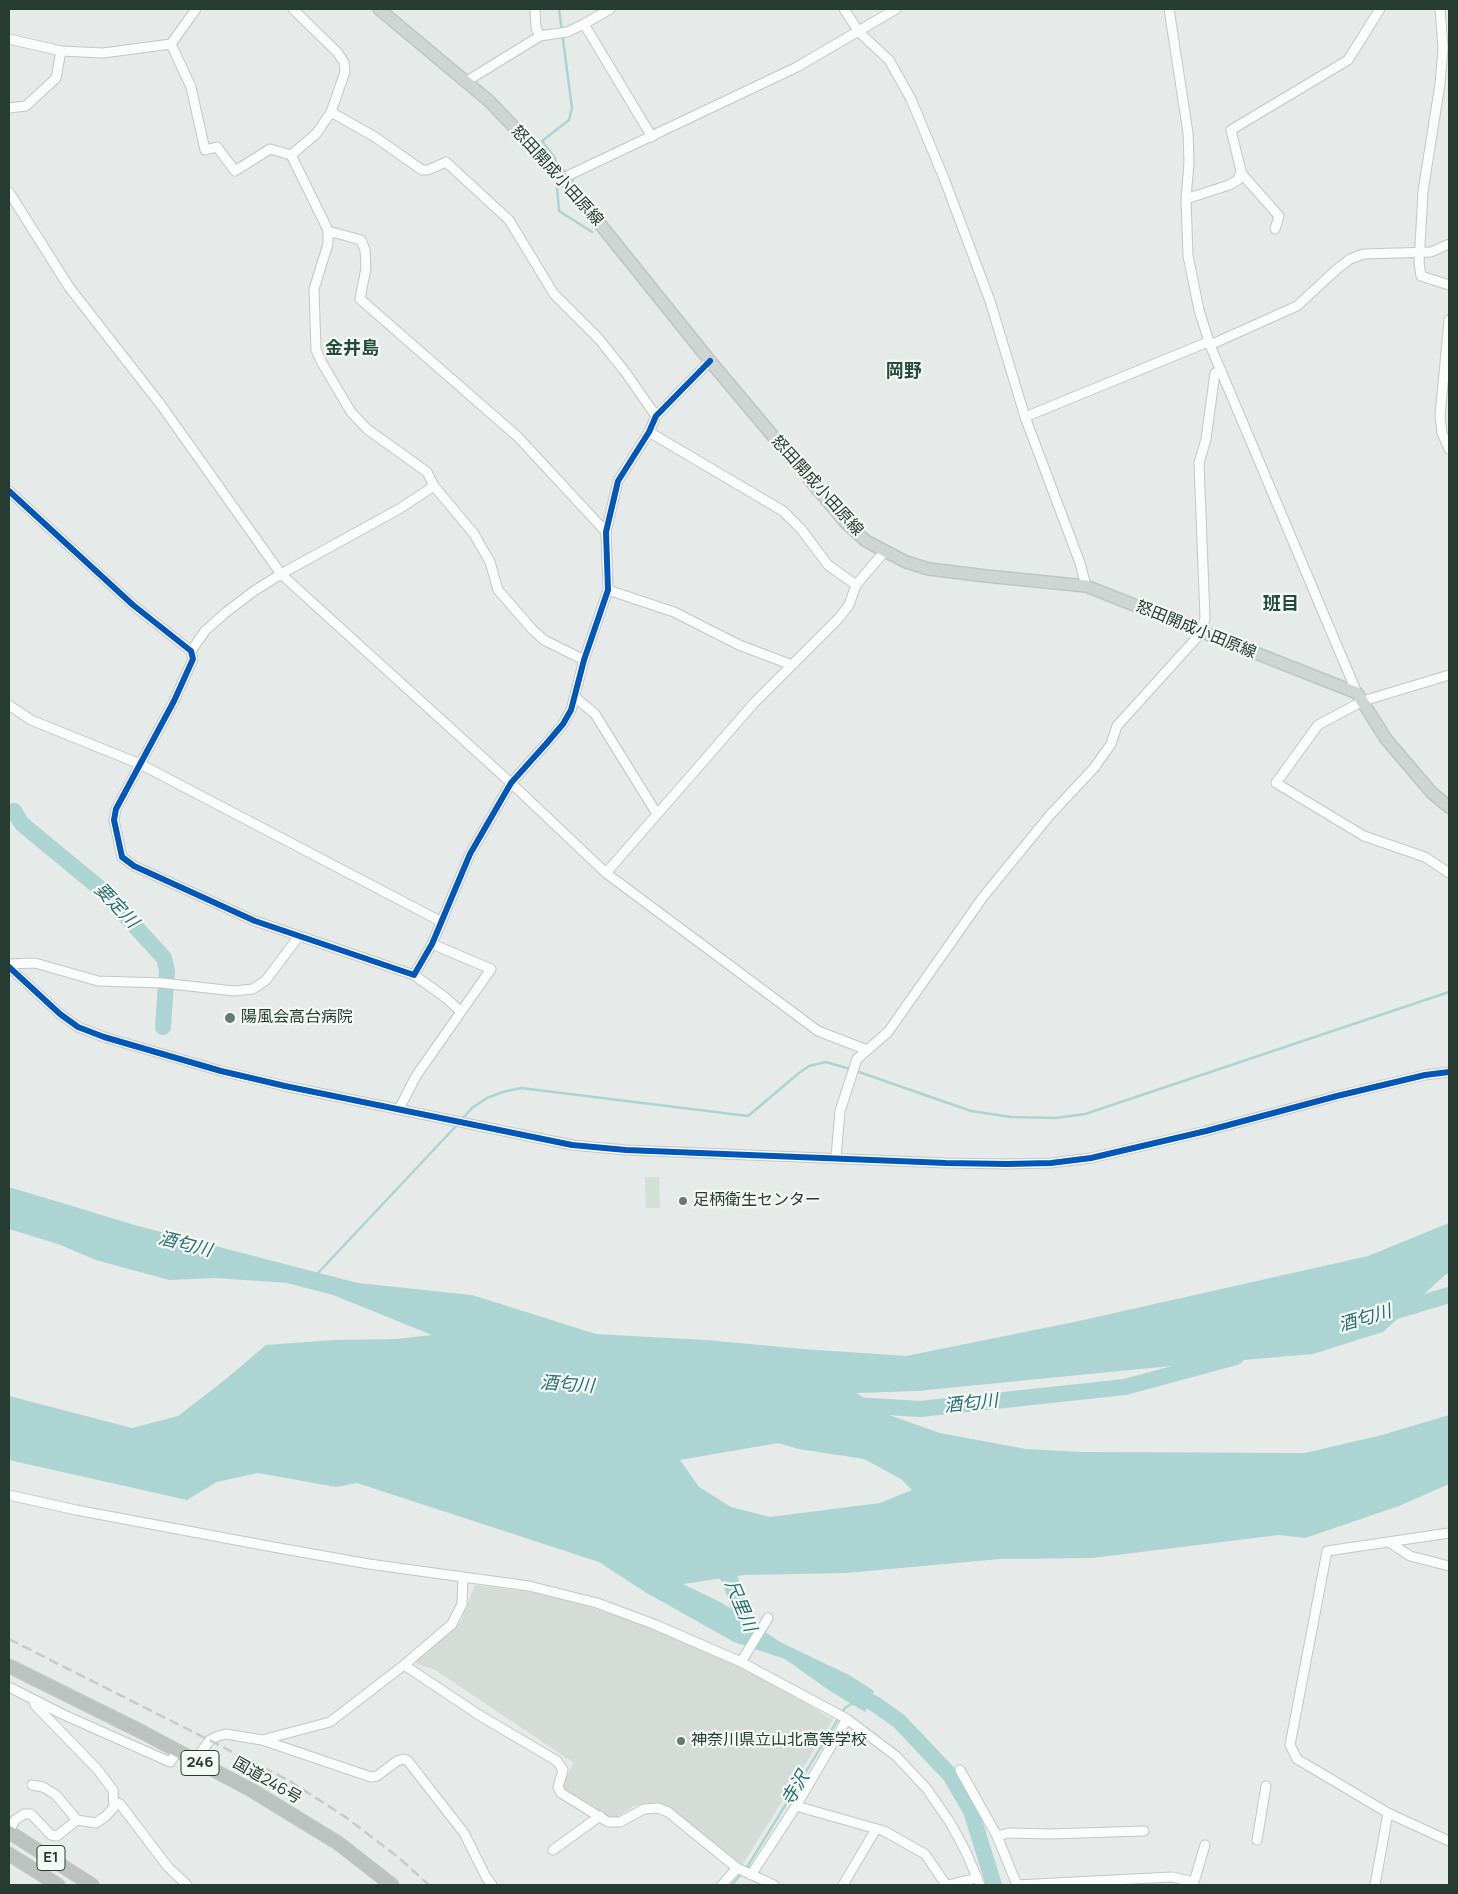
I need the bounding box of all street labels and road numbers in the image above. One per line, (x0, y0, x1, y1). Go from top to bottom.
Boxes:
street label: 怒田開成小田原線 (507, 122, 607, 230)
street label: 怒田開成小田原線 (767, 432, 867, 540)
street label: 怒田開成小田原線 (1133, 597, 1259, 663)
road number: 246 (181, 1750, 219, 1776)
street label: 国道246号 (229, 1754, 305, 1808)
road number: E1 (37, 1846, 65, 1870)

